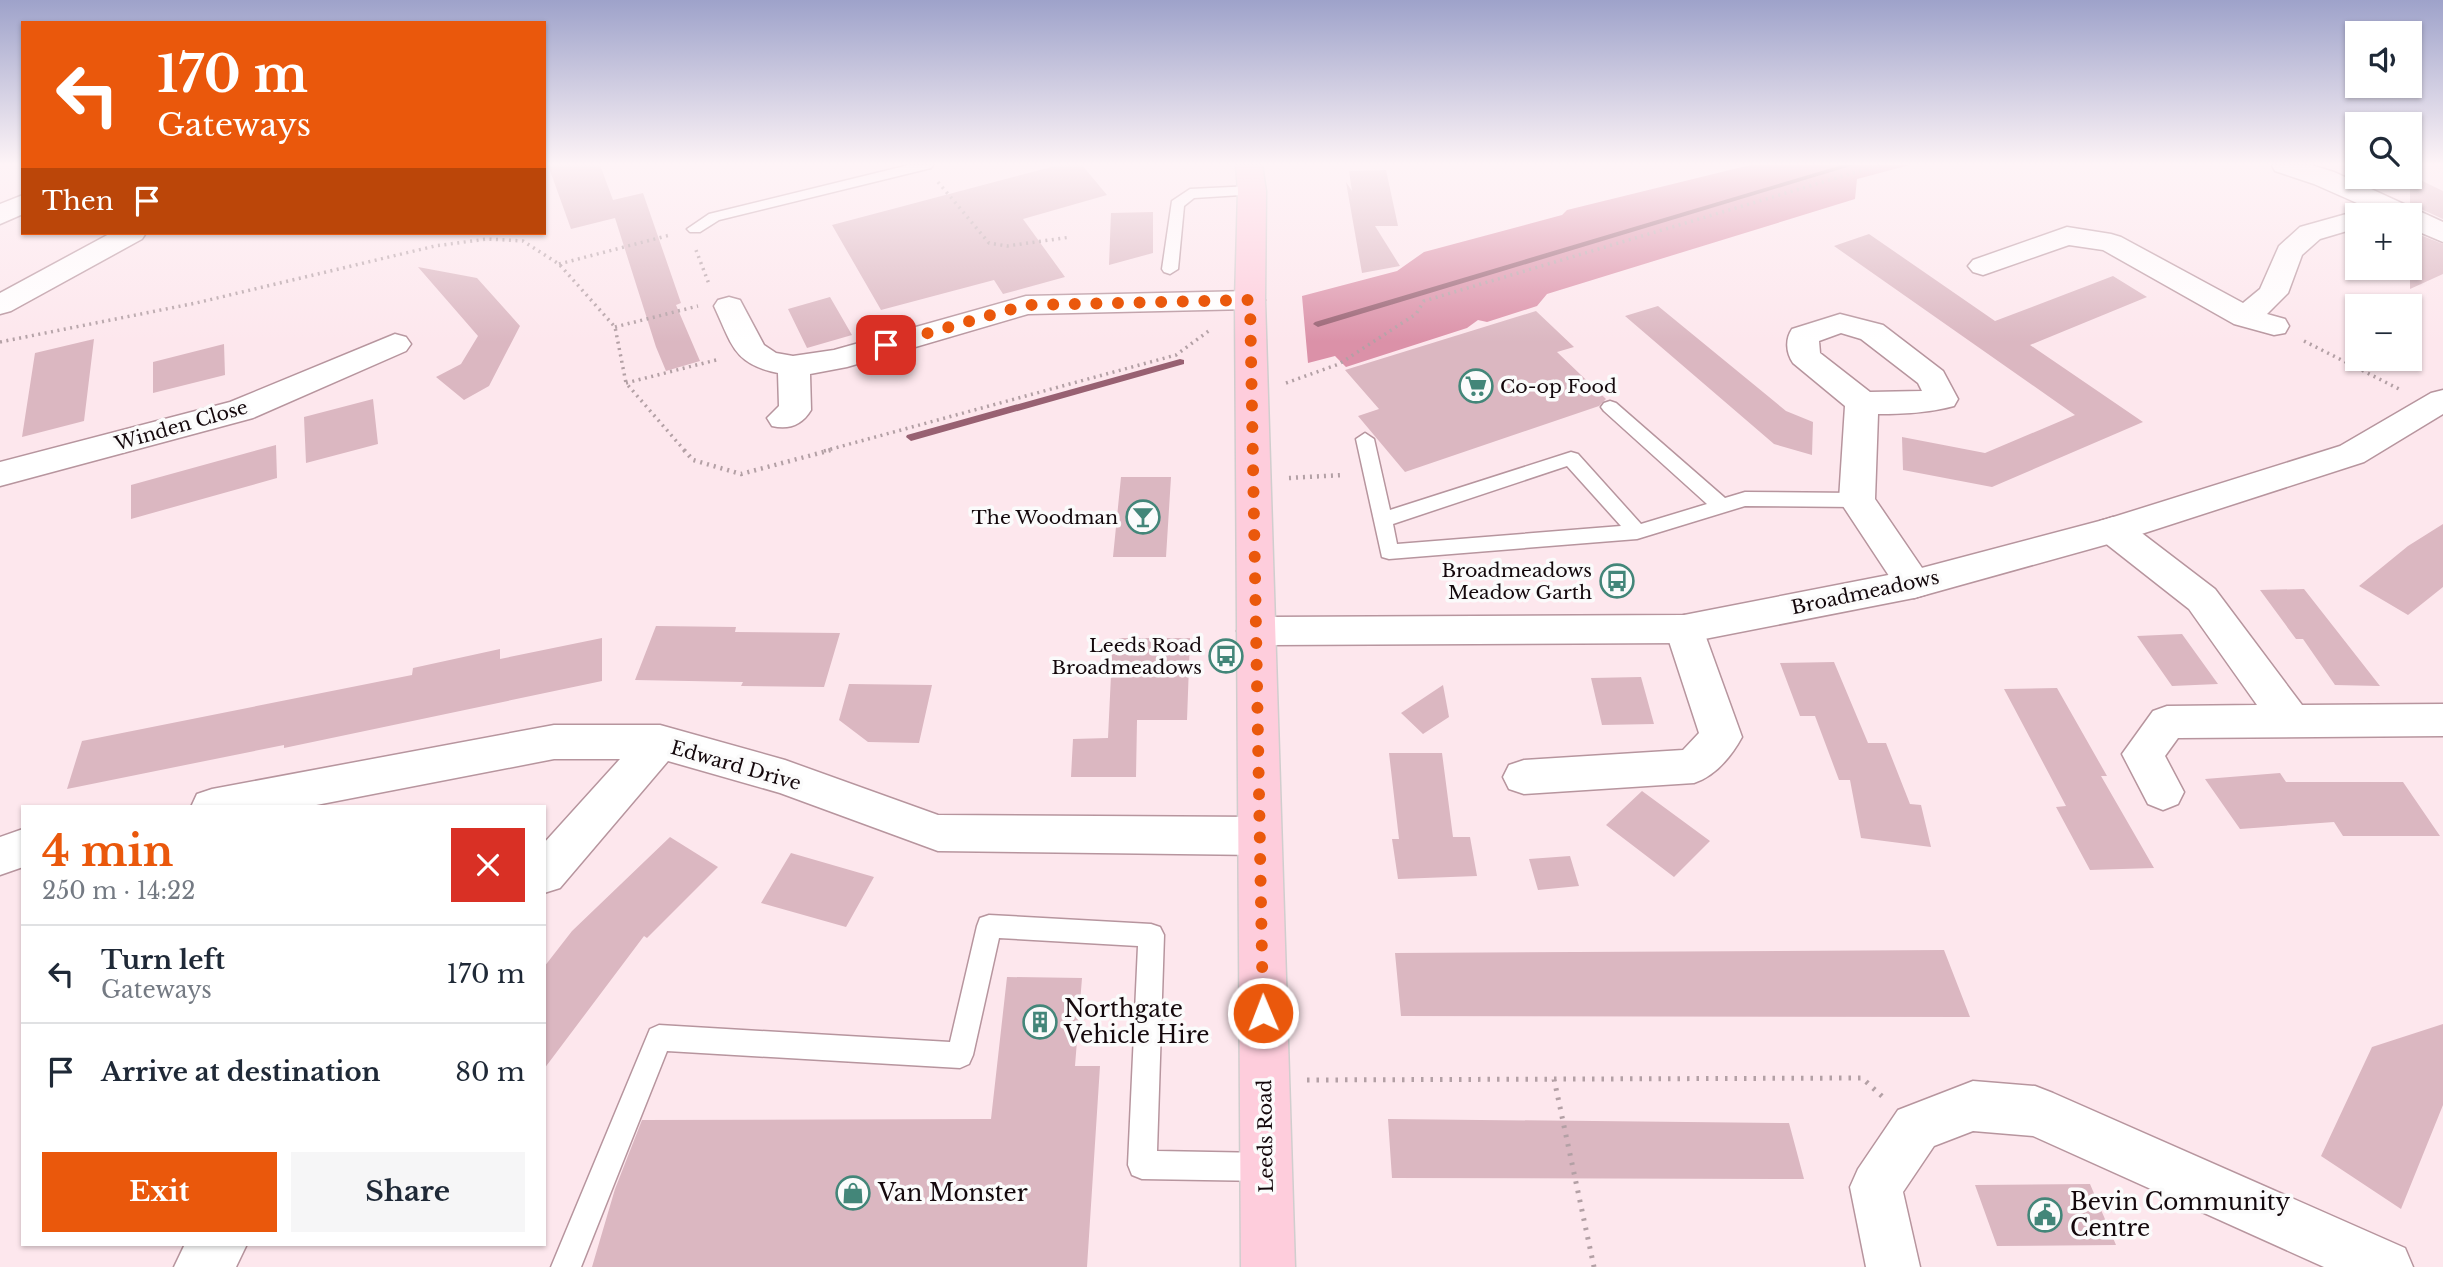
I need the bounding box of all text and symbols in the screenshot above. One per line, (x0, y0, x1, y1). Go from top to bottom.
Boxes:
map controls (2345, 21, 2422, 371)
button: sound (2345, 21, 2422, 98)
text: 170 m (157, 44, 308, 105)
icon: left (42, 49, 133, 140)
text: Gateways (157, 105, 311, 145)
button: search (2345, 112, 2422, 189)
icon: arrive (128, 182, 166, 220)
text: Then (42, 185, 114, 217)
button: + (2345, 203, 2422, 280)
button: − (2345, 294, 2422, 371)
pin (856, 315, 916, 375)
icon: arrive (867, 326, 905, 364)
supermarket icon: Co-op Food (1457, 367, 1495, 405)
place label: Co-op Food (1500, 375, 1617, 398)
street label: Winden Close (111, 395, 250, 456)
bar icon: The Woodman (1124, 498, 1162, 536)
place label: The Woodman (972, 506, 1118, 529)
place label: Broadmeadows Meadow Garth (1441, 559, 1592, 604)
bus stop icon: Broadmeadows Meadow Garth (1598, 562, 1636, 600)
street label: Broadmeadows (1789, 566, 1941, 619)
place label: Leeds Road Broadmeadows (1051, 634, 1202, 679)
bus stop icon: Leeds Road Broadmeadows (1207, 637, 1245, 675)
street label: Edward Drive (668, 736, 804, 795)
text: 4 min (42, 825, 173, 877)
button: close (451, 828, 525, 902)
text: 250 m · 14:22 (42, 877, 195, 905)
text: Turn left (101, 944, 225, 976)
icon: left (42, 955, 80, 993)
text: 170 m (446, 958, 525, 990)
text: Gateways (101, 976, 212, 1004)
position arrow (1226, 976, 1300, 1050)
place label: Northgate Vehicle Hire (1063, 995, 1210, 1049)
building icon: Northgate Vehicle Hire (1021, 1003, 1059, 1041)
icon: arrive (42, 1053, 80, 1091)
text: Arrive at destination (101, 1056, 381, 1088)
text: 80 m (455, 1056, 525, 1088)
street label: Leeds Road (1253, 1079, 1278, 1193)
button: Exit (42, 1152, 277, 1232)
button: Share (291, 1152, 525, 1232)
shop icon: Van Monster (834, 1174, 872, 1212)
place label: Van Monster (877, 1179, 1028, 1207)
place label: Bevin Community Centre (2070, 1188, 2290, 1242)
public building icon: Bevin Community Centre (2026, 1196, 2064, 1234)

